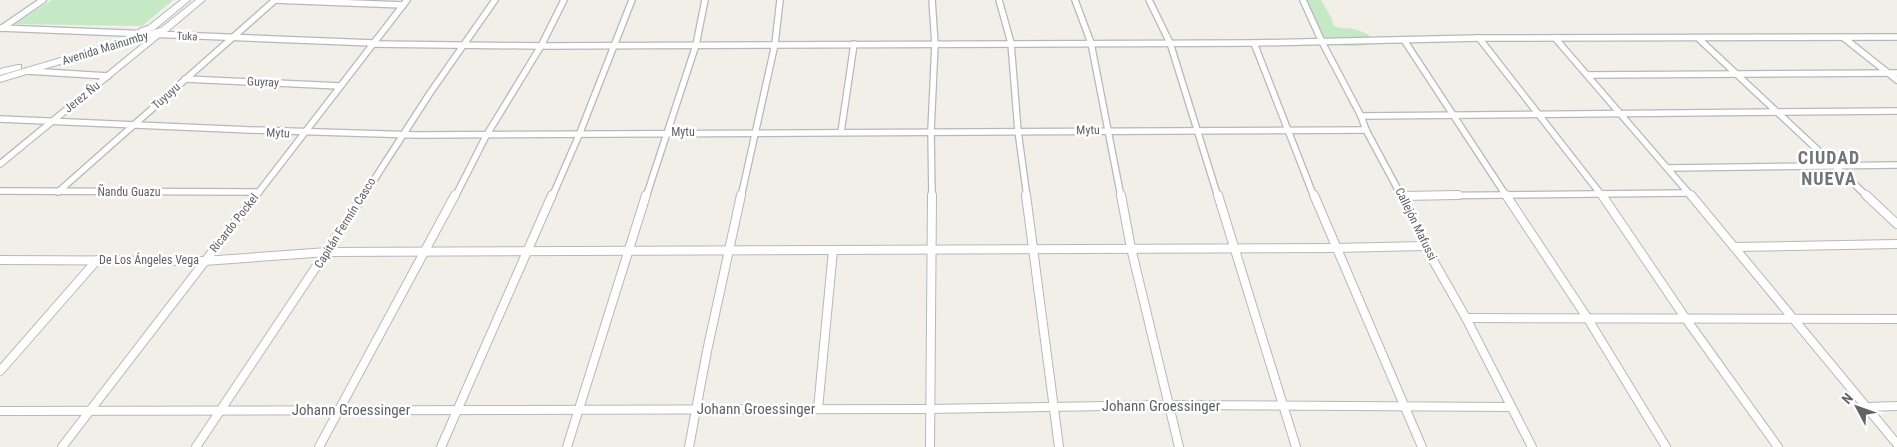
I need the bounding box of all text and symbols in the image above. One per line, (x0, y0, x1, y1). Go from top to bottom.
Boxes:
street label: Avenida Mainumby (60, 28, 150, 68)
street label: Tuka (176, 29, 198, 44)
street label: Guyray (247, 74, 279, 90)
street label: Jerez Ñu (60, 77, 103, 116)
street label: Tuyuyu (149, 80, 183, 112)
street label: Mytu (1076, 123, 1100, 137)
street label: Mytu (266, 125, 290, 141)
street label: Mytu (671, 125, 695, 139)
district label: CIUDAD NUEVA (1798, 147, 1860, 189)
street label: Capitán Fermín Casco (311, 175, 379, 271)
street label: Ñandu Guazu (97, 183, 161, 199)
street label: Callejón Mafussi (1392, 185, 1440, 263)
street label: Ricardo Pockel (207, 191, 261, 255)
street label: De Los Ángeles Vega (99, 252, 199, 267)
north arrow (1832, 382, 1882, 432)
text: N (1838, 390, 1856, 407)
street label: Johann Groessinger (1102, 397, 1221, 415)
street label: Johann Groessinger (697, 400, 816, 418)
street label: Johann Groessinger (292, 401, 411, 419)

